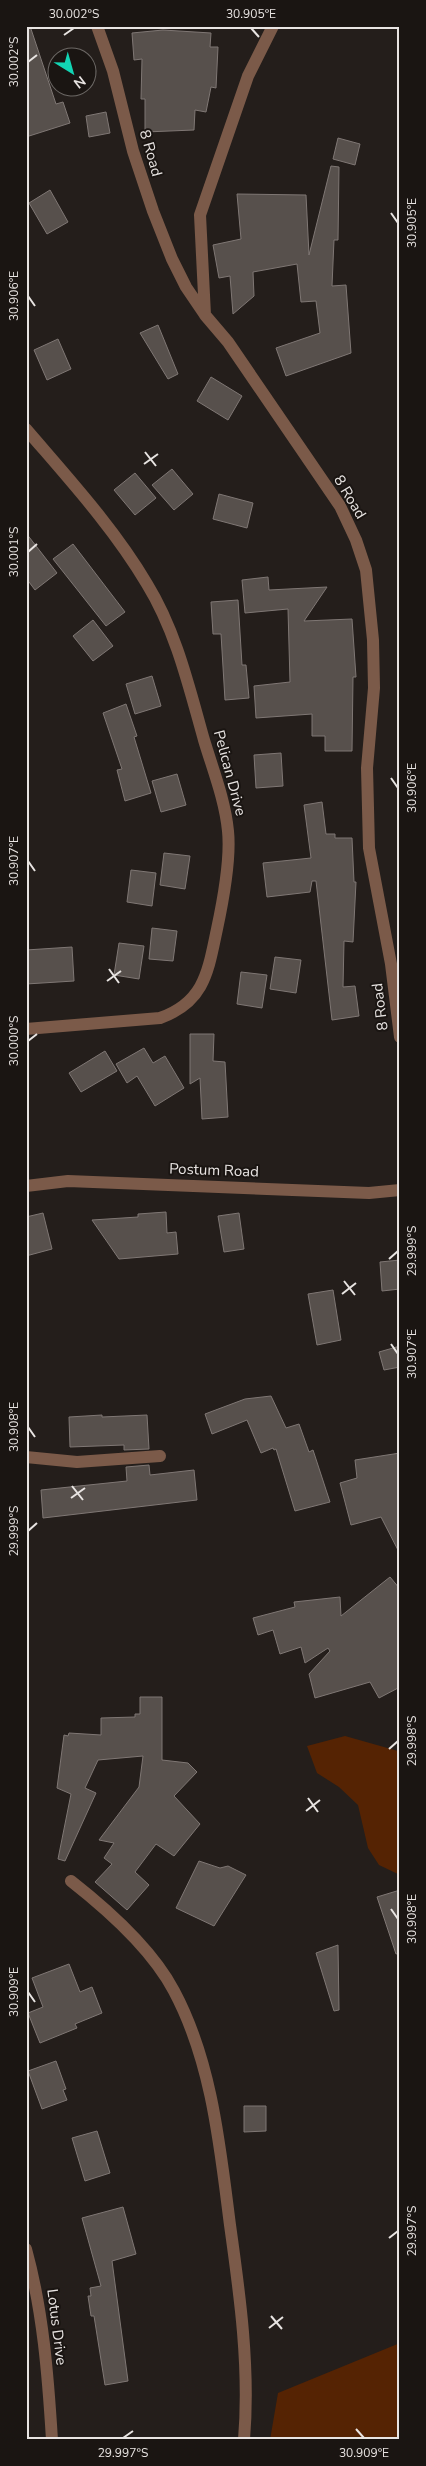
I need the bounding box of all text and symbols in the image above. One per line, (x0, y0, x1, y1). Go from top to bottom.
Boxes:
text: 30.002°S (49, 6, 99, 22)
text: 30.905°E (226, 6, 276, 22)
text: 30.002°S (6, 37, 22, 87)
north arrow (48, 48, 98, 98)
text: N (70, 71, 89, 93)
street label: 8 Road (135, 127, 167, 179)
text: 30.905°E (404, 198, 420, 248)
text: 30.906°E (6, 271, 22, 321)
street label: 8 Road (329, 471, 371, 523)
text: 30.001°S (6, 527, 22, 577)
street label: Pelican Drive (209, 728, 251, 818)
text: 30.906°E (404, 763, 420, 813)
text: 30.907°E (6, 836, 22, 886)
street label: 8 Road (367, 982, 393, 1032)
text: 30.000°S (6, 1016, 22, 1066)
street label: Postum Road (169, 1158, 259, 1182)
text: 29.999°S (404, 1226, 420, 1276)
text: 30.907°E (404, 1329, 420, 1379)
text: 30.908°E (6, 1402, 22, 1452)
text: 29.999°S (6, 1506, 22, 1556)
text: 29.998°S (404, 1716, 420, 1766)
text: 30.908°E (404, 1894, 420, 1944)
text: 30.909°E (6, 1967, 22, 2017)
text: 29.997°S (404, 2206, 420, 2256)
street label: Lotus Drive (42, 2288, 72, 2366)
text: 29.997°S (98, 2445, 148, 2461)
text: 30.909°E (339, 2445, 389, 2461)

